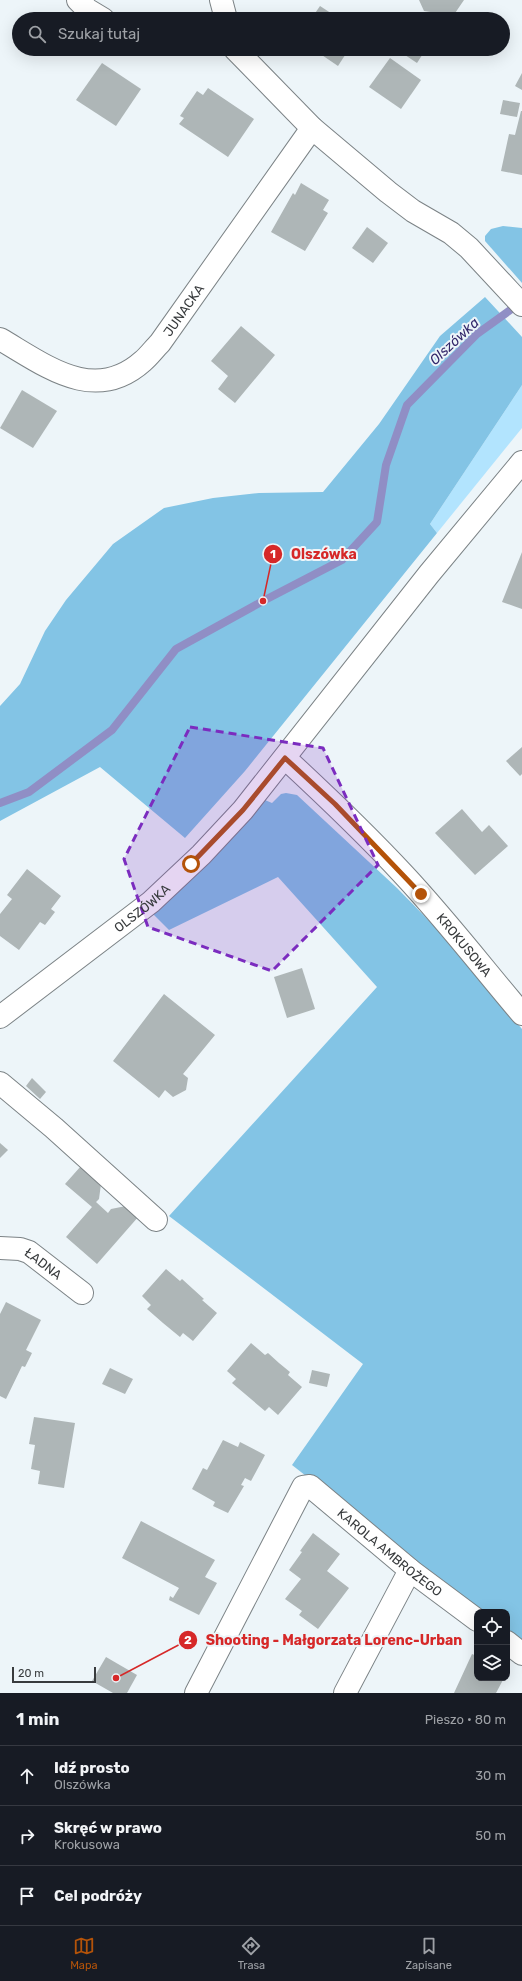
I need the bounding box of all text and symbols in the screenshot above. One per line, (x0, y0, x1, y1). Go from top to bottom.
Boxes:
search box (12, 12, 510, 56)
icon: search (26, 23, 48, 45)
text: Szukaj tutaj (58, 25, 140, 43)
street label: JUNACKA (160, 281, 207, 339)
water label: Olszówka (426, 314, 483, 369)
callout: Olszówka (263, 541, 365, 567)
text: Olszówka (291, 546, 357, 563)
text: 1 (270, 547, 276, 561)
route start (182, 855, 200, 873)
street label: OLSZÓWKA (111, 881, 173, 935)
route end (412, 885, 430, 903)
street label: KROKUSOWA (433, 910, 495, 980)
street label: ŁADNA (22, 1245, 65, 1283)
street label: KAROLA AMBROŻEGO (334, 1505, 445, 1600)
map controls (474, 1609, 510, 1681)
button: locate (474, 1609, 510, 1645)
callout: Shooting - Małgorzata Lorenc-Urban (178, 1627, 470, 1653)
text: Shooting - Małgorzata Lorenc-Urban (206, 1632, 462, 1649)
text: 2 (184, 1633, 192, 1647)
button: layers (474, 1645, 510, 1681)
scale bar (12, 1665, 96, 1684)
text: 20 m (18, 1667, 44, 1680)
text: 1 min (16, 1709, 59, 1729)
text: Pieszo · 80 m (425, 1712, 506, 1727)
text: Idź prosto (54, 1759, 130, 1777)
icon: ahead (16, 1765, 38, 1787)
text: 30 m (475, 1768, 506, 1783)
text: Olszówka (54, 1777, 111, 1792)
text: Skręć w prawo (54, 1819, 162, 1837)
icon: right (16, 1825, 38, 1847)
text: 50 m (475, 1828, 506, 1843)
text: Krokusowa (54, 1837, 120, 1852)
icon: arrive (16, 1885, 38, 1907)
text: Cel podróży (54, 1887, 142, 1905)
tab: Mapa (70, 1935, 98, 1972)
tab: Trasa (238, 1935, 265, 1972)
tab: Zapisane (405, 1935, 452, 1972)

